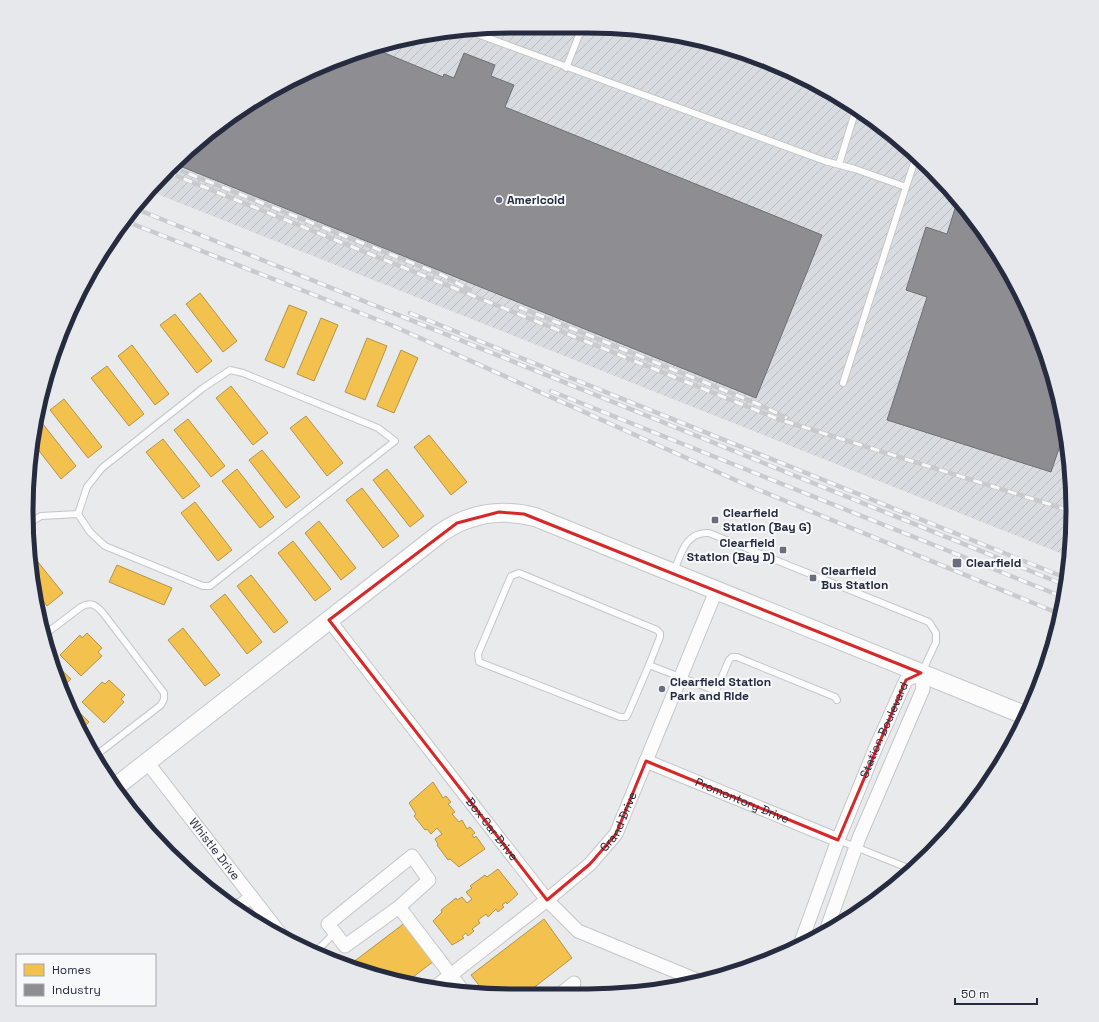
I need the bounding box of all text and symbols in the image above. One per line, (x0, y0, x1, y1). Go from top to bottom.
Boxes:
place label: Americold (507, 192, 565, 208)
marker: Americold (494, 195, 504, 205)
place label: Clearfield Station (Bay G) (723, 505, 812, 535)
marker: Clearfield Station (Bay G) (710, 515, 720, 525)
place label: Clearfield Station (Bay D) (687, 535, 775, 565)
marker: Clearfield Station (Bay D) (778, 545, 788, 555)
place label: Clearfield (966, 555, 1021, 571)
marker: Clearfield (951, 557, 963, 569)
place label: Clearfield Bus Station (821, 563, 888, 593)
marker: Clearfield Bus Station (808, 573, 818, 583)
place label: Clearfield Station Park and Ride (670, 674, 771, 704)
street label: Station Boulevard (856, 679, 912, 780)
marker: Clearfield Station Park and Ride (657, 684, 667, 694)
street label: Promontory Drive (693, 774, 792, 827)
street label: Grand Drive (596, 789, 641, 855)
street label: Box Car Drive (462, 794, 522, 864)
street label: Whistle Drive (185, 815, 244, 883)
legend (16, 954, 156, 1006)
text: Homes (52, 962, 91, 978)
scale bar (955, 980, 1037, 1006)
text: Industry (52, 982, 101, 998)
text: 50 m (961, 986, 989, 1002)

